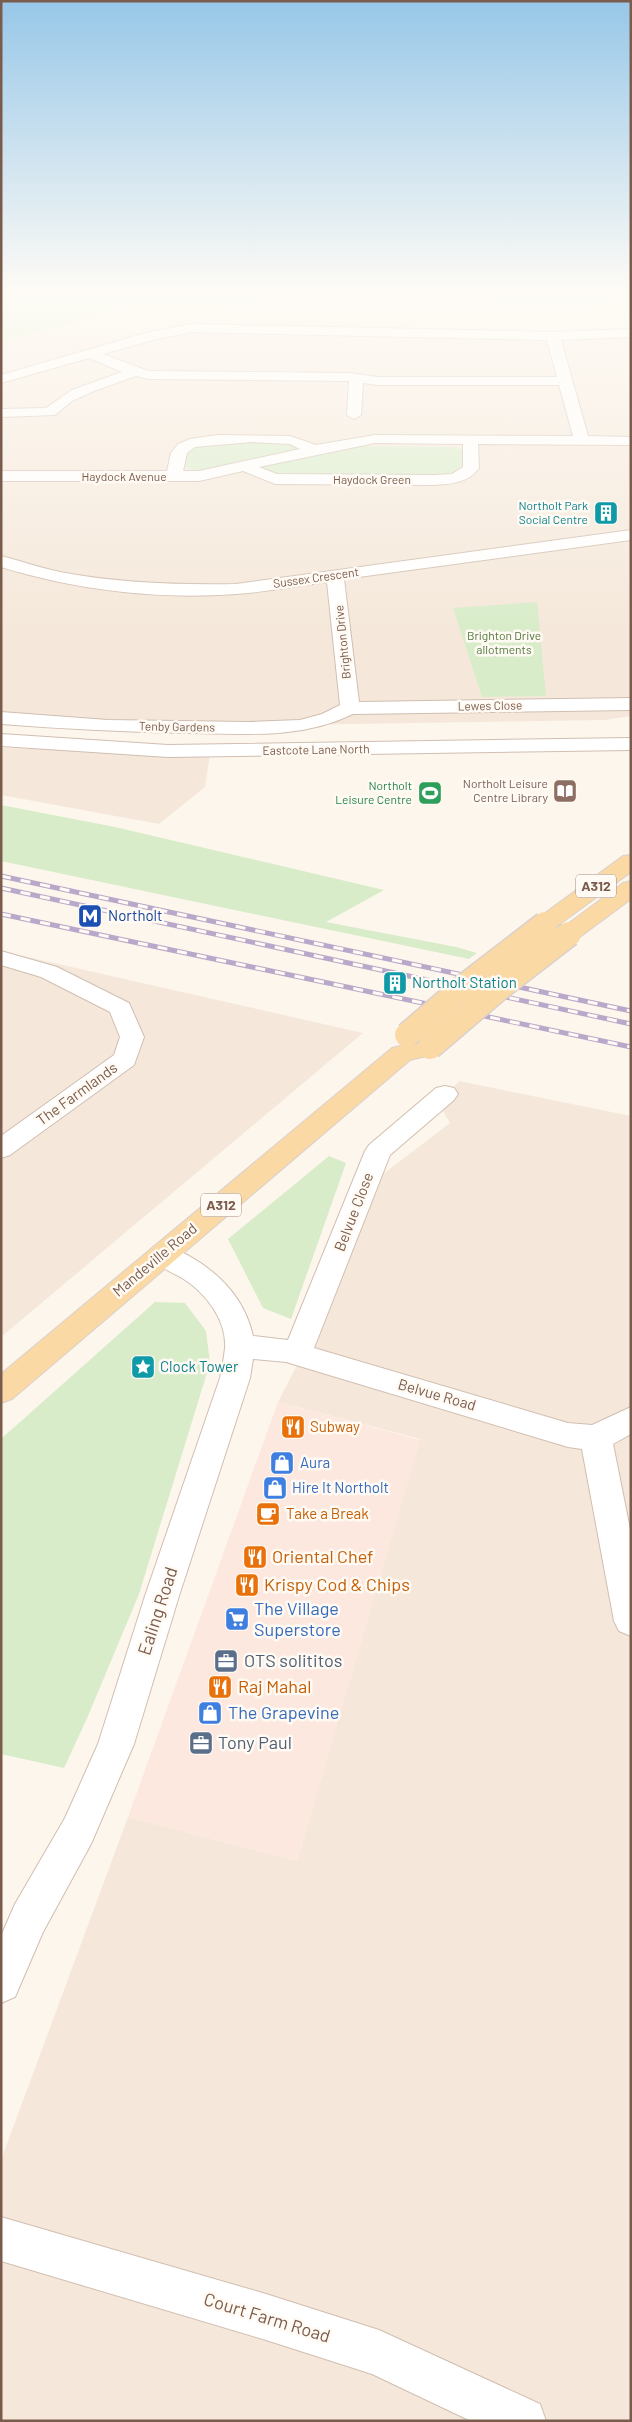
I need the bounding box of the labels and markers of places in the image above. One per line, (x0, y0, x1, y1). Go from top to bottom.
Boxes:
place label: Northolt Park Social Centre (518, 498, 588, 526)
building icon: Northolt Park Social Centre (593, 500, 619, 526)
place label: Northolt Leisure Centre Library (463, 776, 548, 804)
place label: Northolt Leisure Centre (335, 778, 412, 806)
library icon: Northolt Leisure Centre Library (552, 778, 578, 804)
sports icon: Northolt Leisure Centre (417, 780, 443, 806)
metro station icon: Northolt (77, 903, 103, 929)
place label: Northolt (108, 906, 163, 924)
building icon: Northolt Station (382, 970, 408, 996)
place label: Northolt Station (412, 973, 517, 991)
place icon: Clock Tower (130, 1354, 156, 1380)
place label: Clock Tower (160, 1357, 239, 1375)
restaurant icon: Subway (280, 1414, 306, 1440)
place label: Subway (310, 1417, 360, 1435)
shop icon: Aura (269, 1450, 295, 1476)
place label: Aura (300, 1453, 330, 1471)
shop icon: Hire It Northolt (262, 1475, 288, 1501)
place label: Hire It Northolt (292, 1478, 389, 1496)
cafe icon: Take a Break (255, 1501, 281, 1527)
place label: Take a Break (286, 1504, 369, 1522)
restaurant icon: Oriental Chef (242, 1544, 268, 1570)
place label: Oriental Chef (272, 1545, 374, 1567)
restaurant icon: Krispy Cod & Chips (234, 1572, 260, 1598)
place label: Krispy Cod & Chips (264, 1573, 410, 1595)
place label: The Village Superstore (254, 1597, 341, 1640)
supermarket icon: The Village Superstore (224, 1606, 250, 1632)
office icon: OTS solititos (213, 1648, 239, 1674)
place label: OTS solititos (244, 1649, 342, 1671)
restaurant icon: Raj Mahal (207, 1674, 233, 1700)
place label: Raj Mahal (238, 1675, 311, 1697)
shop icon: The Grapevine (197, 1700, 223, 1726)
place label: The Grapevine (228, 1701, 339, 1723)
office icon: Tony Paul (188, 1730, 214, 1756)
place label: Tony Paul (218, 1731, 292, 1753)

